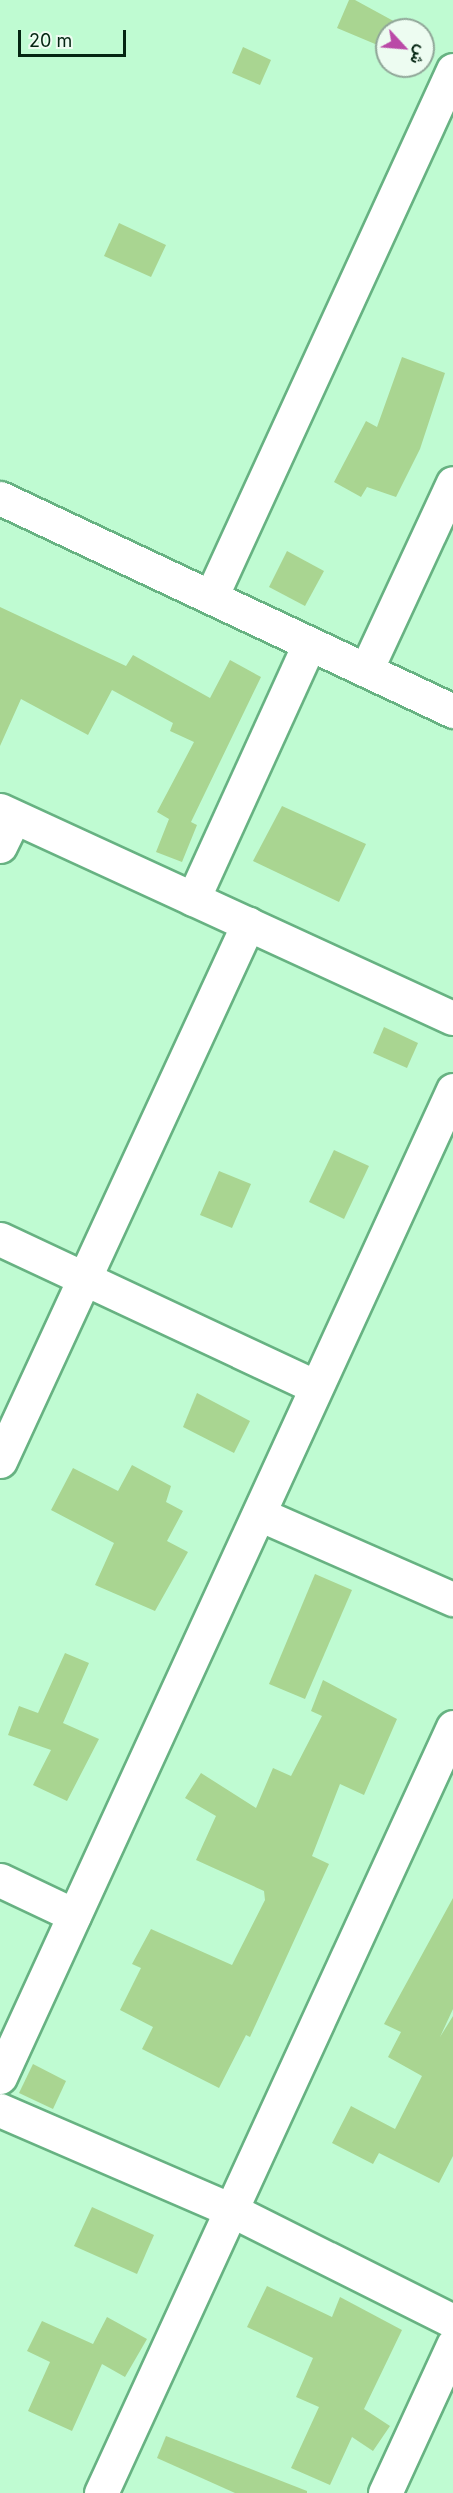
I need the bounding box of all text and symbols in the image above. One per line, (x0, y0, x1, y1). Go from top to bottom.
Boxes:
scale bar (21, 18, 129, 56)
north arrow (375, 18, 435, 78)
text: 20 m (29, 30, 72, 51)
text: ش (406, 42, 433, 68)

